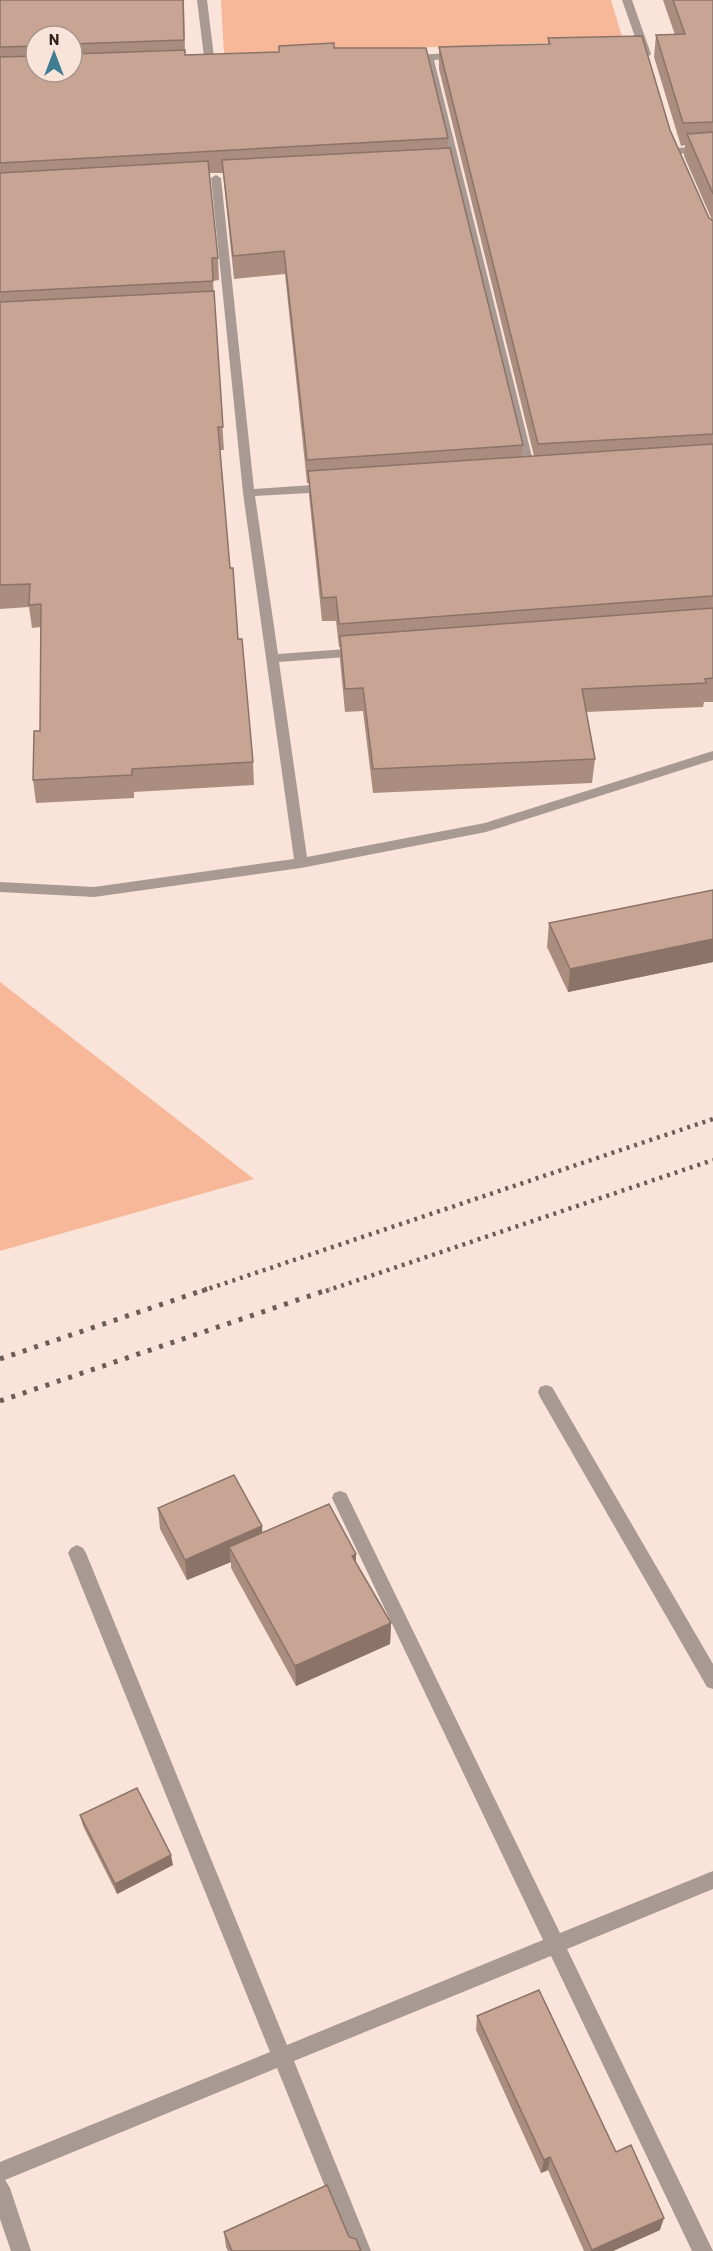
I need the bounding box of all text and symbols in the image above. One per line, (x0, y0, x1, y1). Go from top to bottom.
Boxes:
north arrow (24, 24, 84, 84)
text: N (49, 29, 59, 48)

